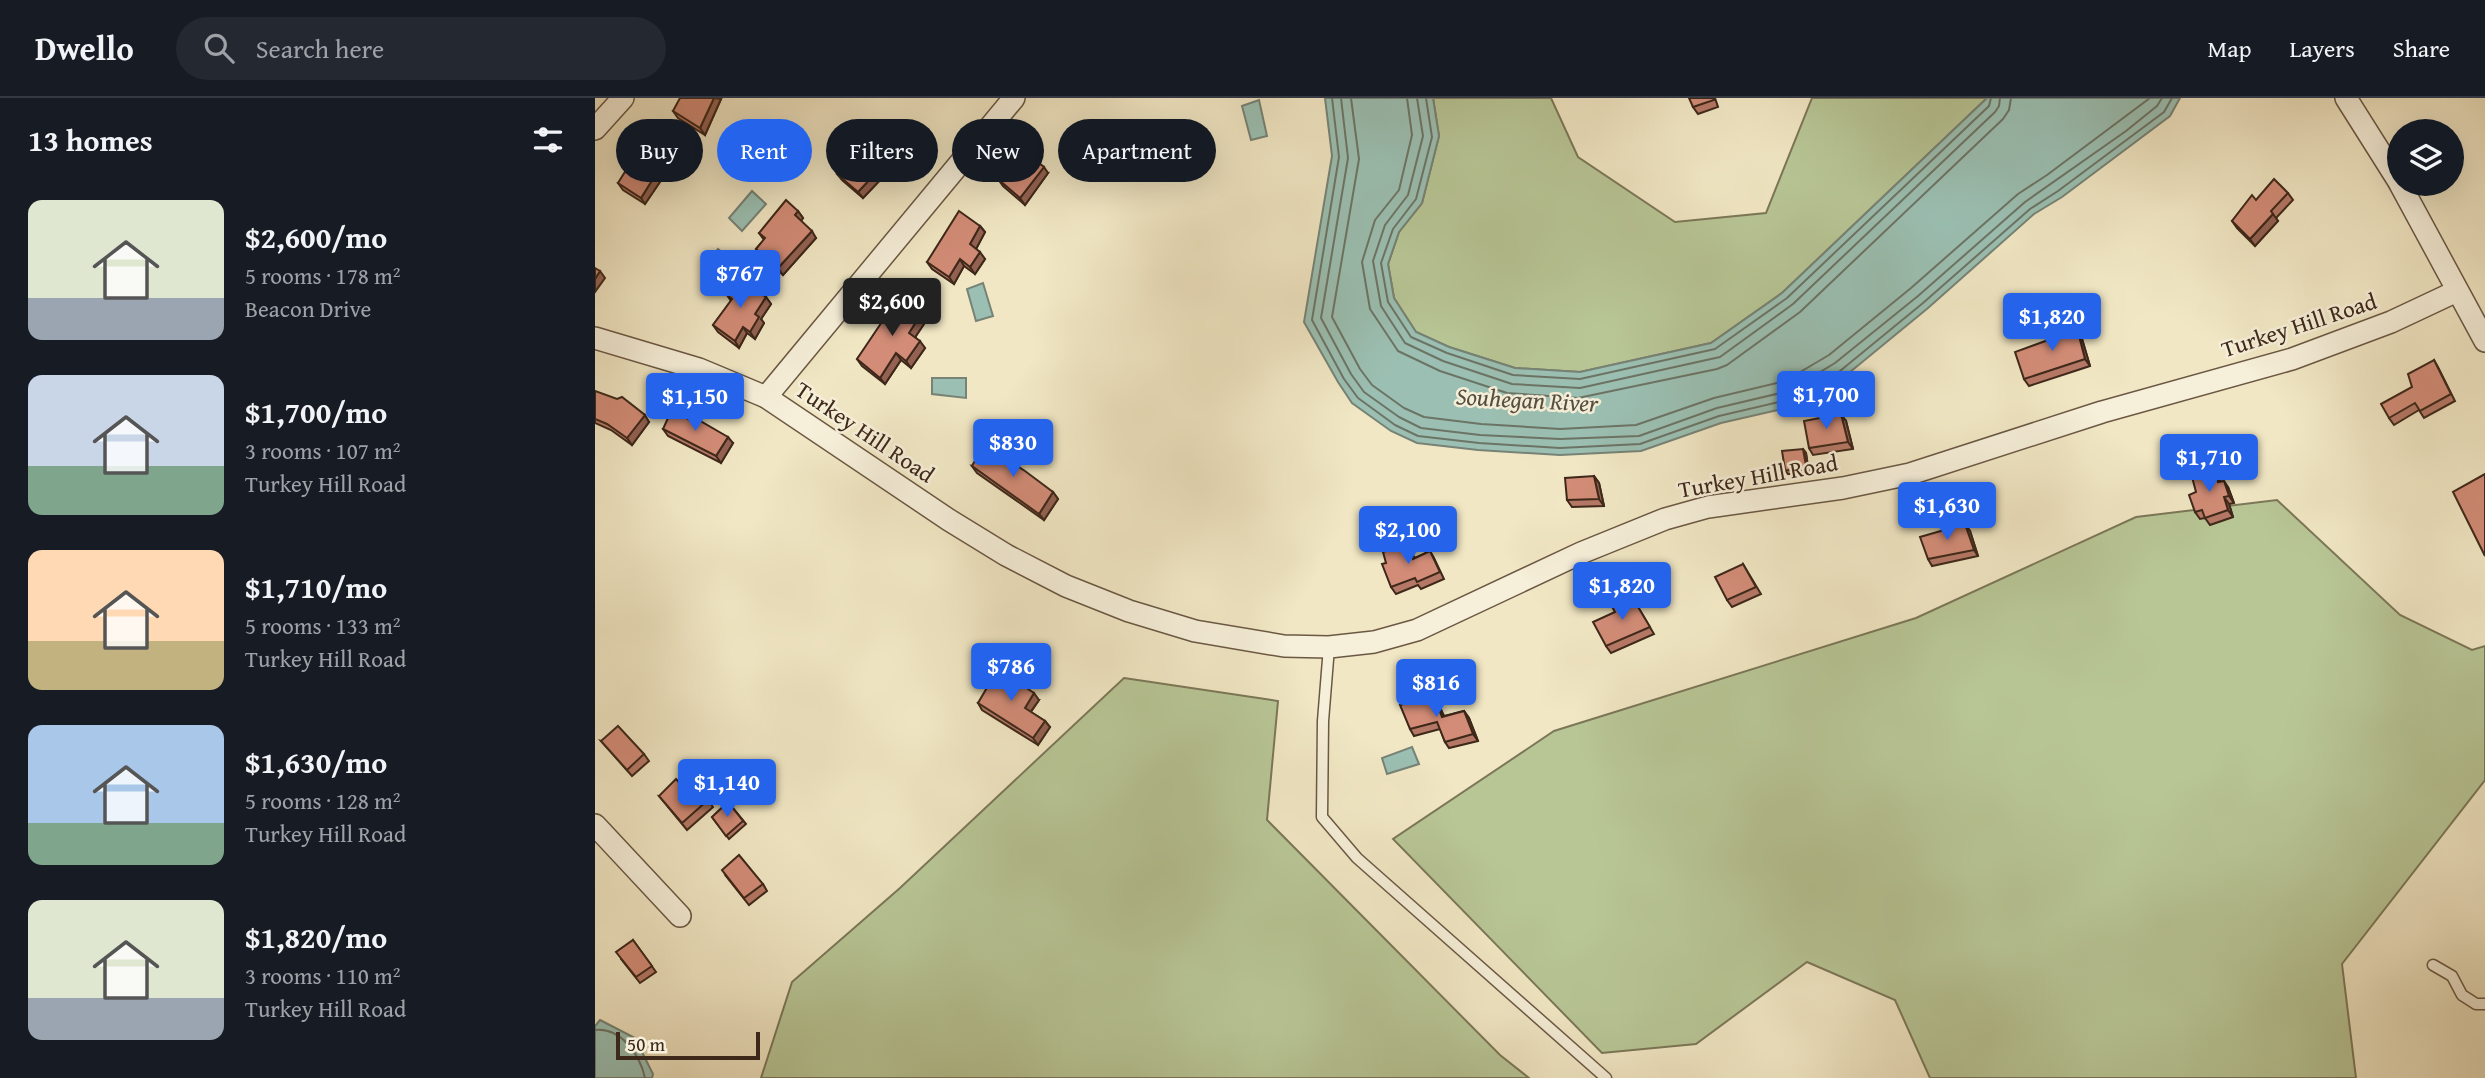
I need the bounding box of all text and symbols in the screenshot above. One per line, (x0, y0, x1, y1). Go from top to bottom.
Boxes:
search box (176, 17, 666, 80)
text: Dwello (35, 24, 134, 72)
icon: search (200, 29, 238, 67)
text: Search here (256, 29, 384, 68)
text: Map (2208, 31, 2251, 66)
text: Layers (2289, 31, 2355, 66)
text: Share (2393, 31, 2450, 66)
text: 13 homes (28, 118, 153, 162)
chip: Buy (616, 119, 703, 182)
chip: Rent (717, 119, 812, 182)
chip: Filters (826, 119, 938, 182)
chip: New (952, 119, 1044, 182)
chip: Apartment (1058, 119, 1216, 182)
map controls (2387, 119, 2464, 196)
button: layers (2387, 119, 2464, 196)
icon: filters (529, 121, 567, 159)
text: $2,600/mo (245, 215, 387, 259)
icon: home (84, 228, 168, 312)
pin: $767 (699, 250, 781, 310)
text: $767 (716, 256, 764, 289)
text: 5 rooms · 178 m² (245, 259, 400, 292)
pin: $2,600 (835, 278, 949, 338)
text: $2,600 (859, 284, 925, 317)
street label: Turkey Hill Road (2217, 284, 2381, 365)
text: Beacon Drive (245, 292, 371, 325)
pin: $1,820 (1995, 294, 2109, 353)
text: $1,820 (2019, 299, 2085, 332)
pin: $1,700 (1769, 372, 1883, 431)
street label: Turkey Hill Road (789, 373, 942, 491)
pin: $1,150 (638, 374, 752, 433)
text: $1,700 (1793, 377, 1859, 410)
water label: Souhegan River (1455, 378, 1600, 421)
text: $1,150 (662, 379, 728, 412)
text: $1,700/mo (245, 390, 387, 434)
icon: home (84, 403, 168, 487)
pin: $830 (972, 420, 1054, 479)
text: $830 (989, 425, 1037, 458)
text: 3 rooms · 107 m² (245, 434, 400, 467)
pin: $1,710 (2152, 434, 2266, 494)
text: $1,710 (2176, 440, 2242, 473)
street label: Turkey Hill Road (1676, 445, 1841, 506)
text: Turkey Hill Road (245, 467, 406, 500)
pin: $1,630 (1890, 482, 2004, 542)
text: $1,630 (1914, 488, 1980, 521)
pin: $2,100 (1351, 506, 1465, 566)
text: $2,100 (1375, 512, 1441, 545)
pin: $1,820 (1565, 562, 1679, 622)
text: $1,710/mo (245, 565, 387, 609)
text: $1,820 (1589, 568, 1655, 601)
icon: home (84, 578, 168, 662)
text: 5 rooms · 133 m² (245, 609, 400, 642)
text: Turkey Hill Road (245, 642, 406, 675)
pin: $786 (970, 644, 1052, 703)
text: $786 (987, 649, 1035, 682)
pin: $816 (1395, 660, 1477, 719)
text: $816 (1412, 665, 1460, 698)
text: $1,630/mo (245, 740, 387, 784)
icon: home (84, 753, 168, 837)
pin: $1,140 (670, 760, 784, 819)
text: $1,140 (694, 765, 760, 798)
text: 5 rooms · 128 m² (245, 784, 400, 817)
text: Turkey Hill Road (245, 817, 406, 850)
text: $1,820/mo (245, 915, 387, 959)
icon: home (84, 928, 168, 1012)
text: 3 rooms · 110 m² (245, 959, 400, 992)
text: Turkey Hill Road (245, 992, 406, 1025)
scale bar (616, 1029, 759, 1061)
text: 50 m (627, 1030, 665, 1058)

